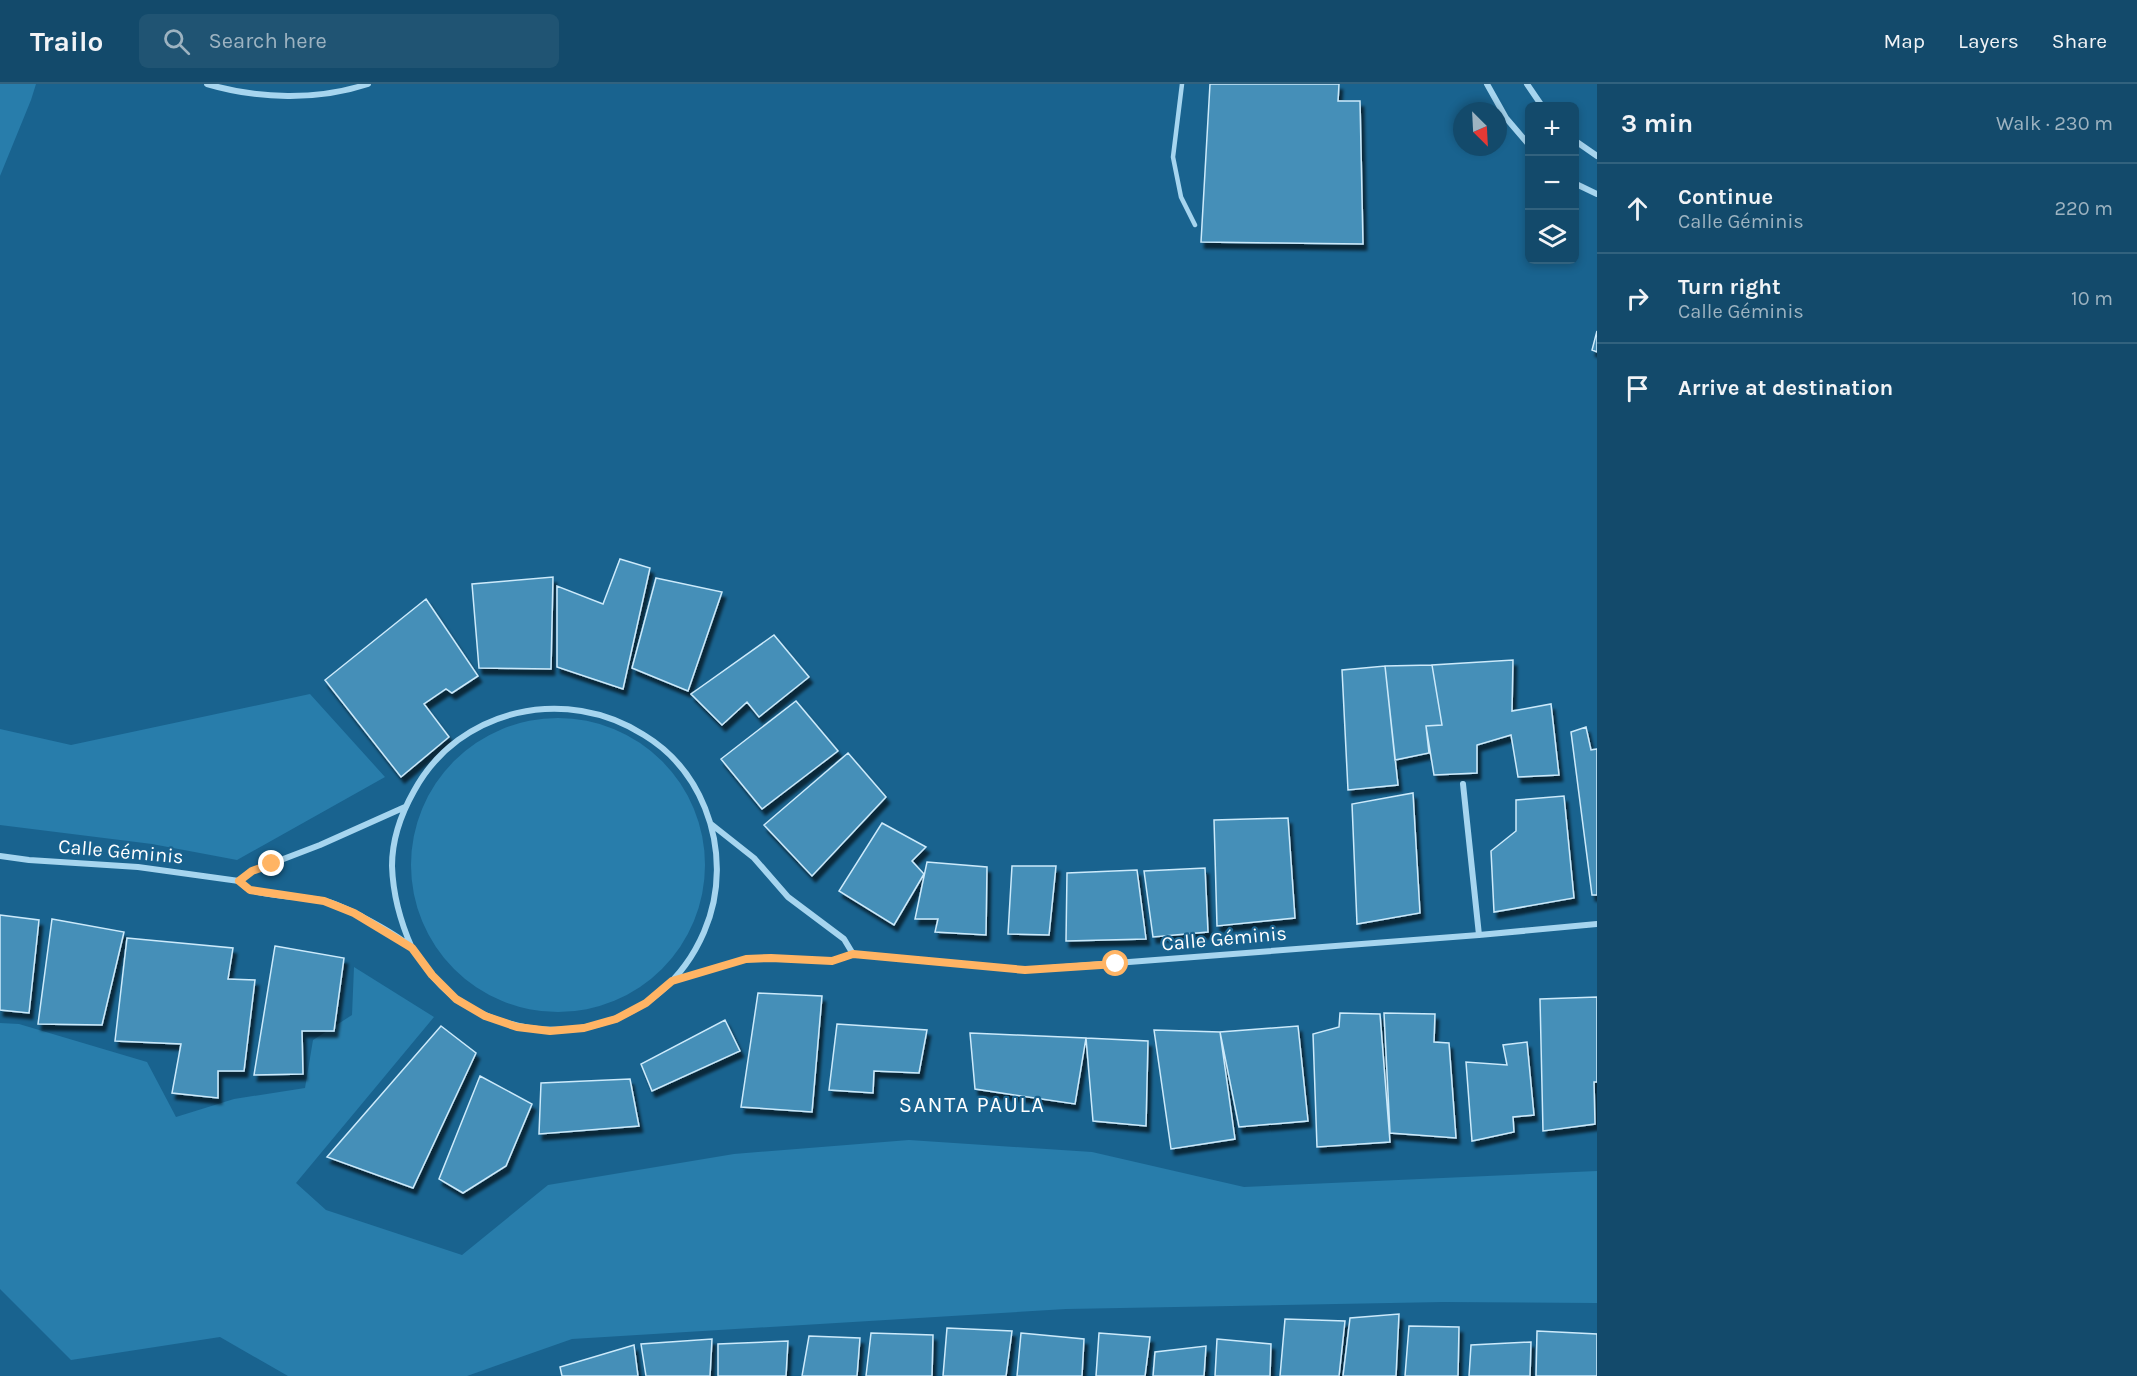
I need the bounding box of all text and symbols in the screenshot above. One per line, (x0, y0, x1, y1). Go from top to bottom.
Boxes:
search box (139, 14, 559, 68)
text: Trailo (30, 25, 103, 58)
icon: search (160, 25, 193, 58)
text: Search here (208, 28, 327, 54)
text: Map (1883, 29, 1925, 53)
text: Layers (1958, 29, 2019, 53)
text: Share (2052, 29, 2107, 53)
north arrow (1453, 102, 1507, 156)
map controls (1525, 102, 1579, 264)
button: + (1525, 102, 1579, 156)
text: 3 min (1621, 108, 1693, 139)
text: Walk · 230 m (1996, 112, 2113, 135)
button: − (1525, 156, 1579, 210)
text: Continue (1678, 184, 1773, 210)
icon: ahead (1621, 192, 1654, 225)
text: 220 m (2054, 197, 2113, 220)
button: layers (1525, 210, 1579, 264)
text: Calle Géminis (1678, 210, 1804, 233)
text: Turn right (1678, 274, 1781, 300)
icon: right (1621, 282, 1654, 315)
text: 10 m (2071, 287, 2113, 310)
text: Calle Géminis (1678, 300, 1804, 323)
icon: arrive (1621, 372, 1654, 405)
text: Arrive at destination (1678, 375, 1893, 401)
street label: Calle Géminis (57, 835, 185, 868)
route end (258, 850, 284, 876)
street label: Calle Géminis (1160, 922, 1288, 955)
route start (1102, 950, 1128, 976)
district label: SANTA PAULA (899, 1092, 1045, 1118)

